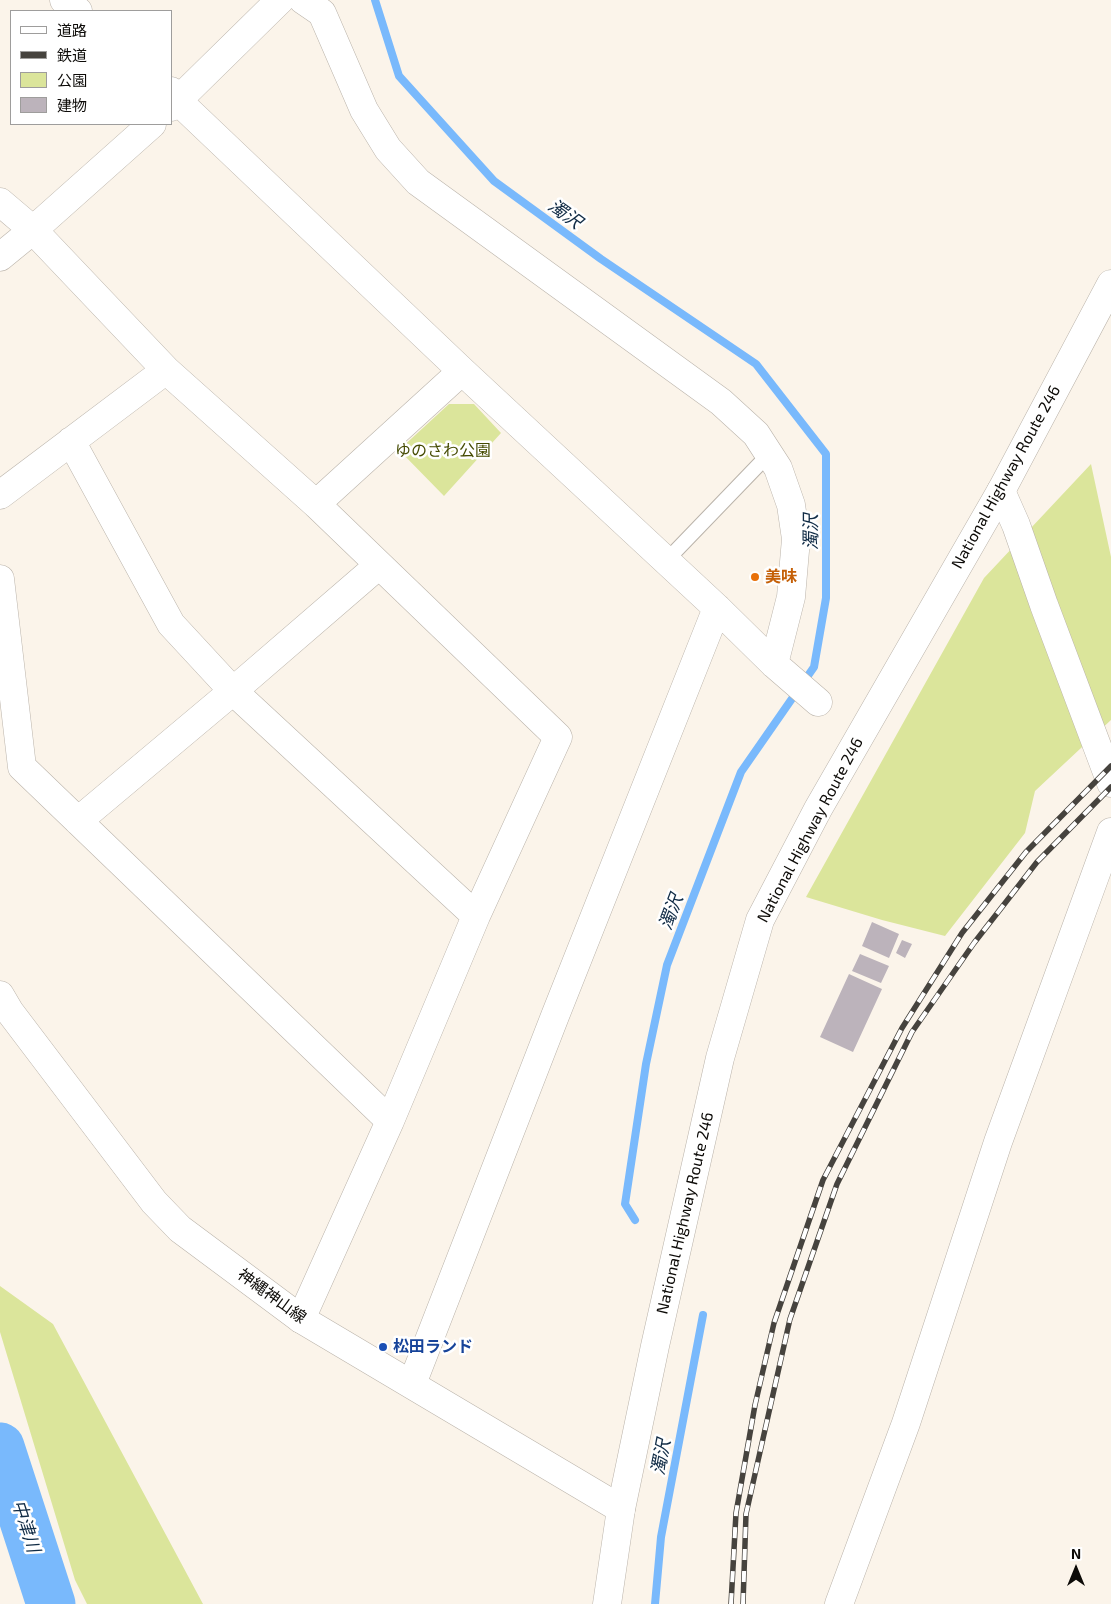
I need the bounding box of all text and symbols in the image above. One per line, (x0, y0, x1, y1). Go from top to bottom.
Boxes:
legend (10, 10, 172, 125)
text: 道路 (57, 21, 87, 39)
text: 鉄道 (57, 46, 87, 64)
text: 公園 (57, 71, 87, 89)
text: 建物 (57, 96, 87, 114)
water label: 濁沢 (544, 195, 586, 233)
street label: National Highway Route 246 (947, 382, 1065, 572)
park label: ゆのさわ公園 (395, 441, 491, 461)
water label: 濁沢 (800, 514, 822, 550)
place label: 美味 (765, 567, 797, 587)
marker: 美味 (749, 571, 761, 583)
street label: National Highway Route 246 (753, 734, 867, 926)
water label: 濁沢 (654, 891, 688, 933)
street label: National Highway Route 246 (652, 1110, 718, 1316)
street label: 神縄神山線 (234, 1265, 310, 1327)
place label: 松田ランド (393, 1337, 473, 1357)
marker: 松田ランド (377, 1341, 389, 1353)
water label: 濁沢 (647, 1437, 675, 1477)
water label: 中津川 (7, 1497, 45, 1555)
north arrow (1051, 1544, 1101, 1594)
text: N (1071, 1545, 1081, 1562)

